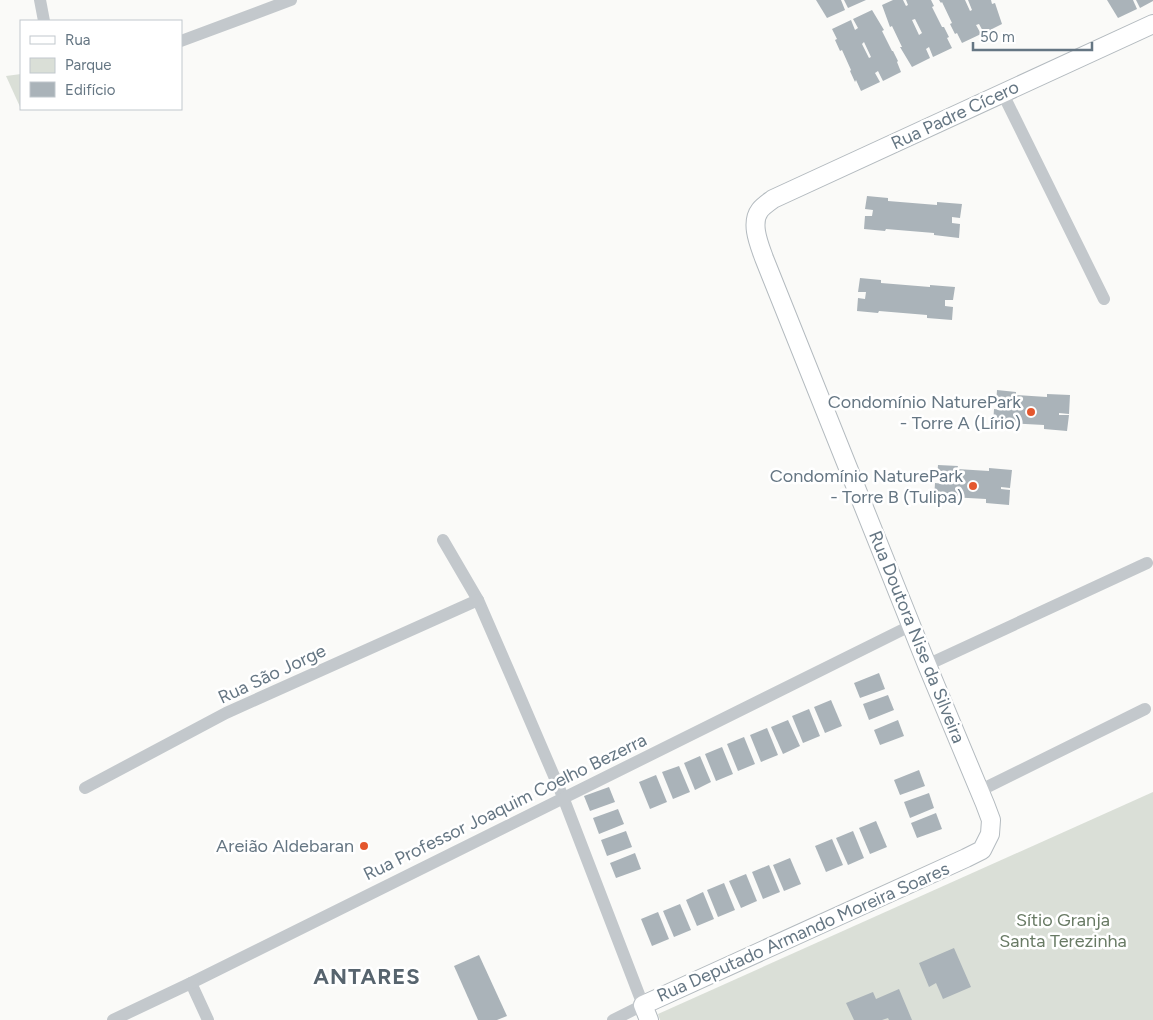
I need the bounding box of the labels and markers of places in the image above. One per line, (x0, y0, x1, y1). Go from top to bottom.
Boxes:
place label: Condomínio NaturePark - Torre A (Lírio) (828, 391, 1021, 434)
marker: Condomínio NaturePark - Torre A (Lírio) (1025, 406, 1037, 418)
place label: Condomínio NaturePark - Torre B (Tulipa) (770, 465, 963, 508)
marker: Condomínio NaturePark - Torre B (Tulipa) (967, 480, 979, 492)
place label: Areião Aldebaran (216, 835, 354, 857)
marker: Areião Aldebaran (358, 840, 370, 852)

